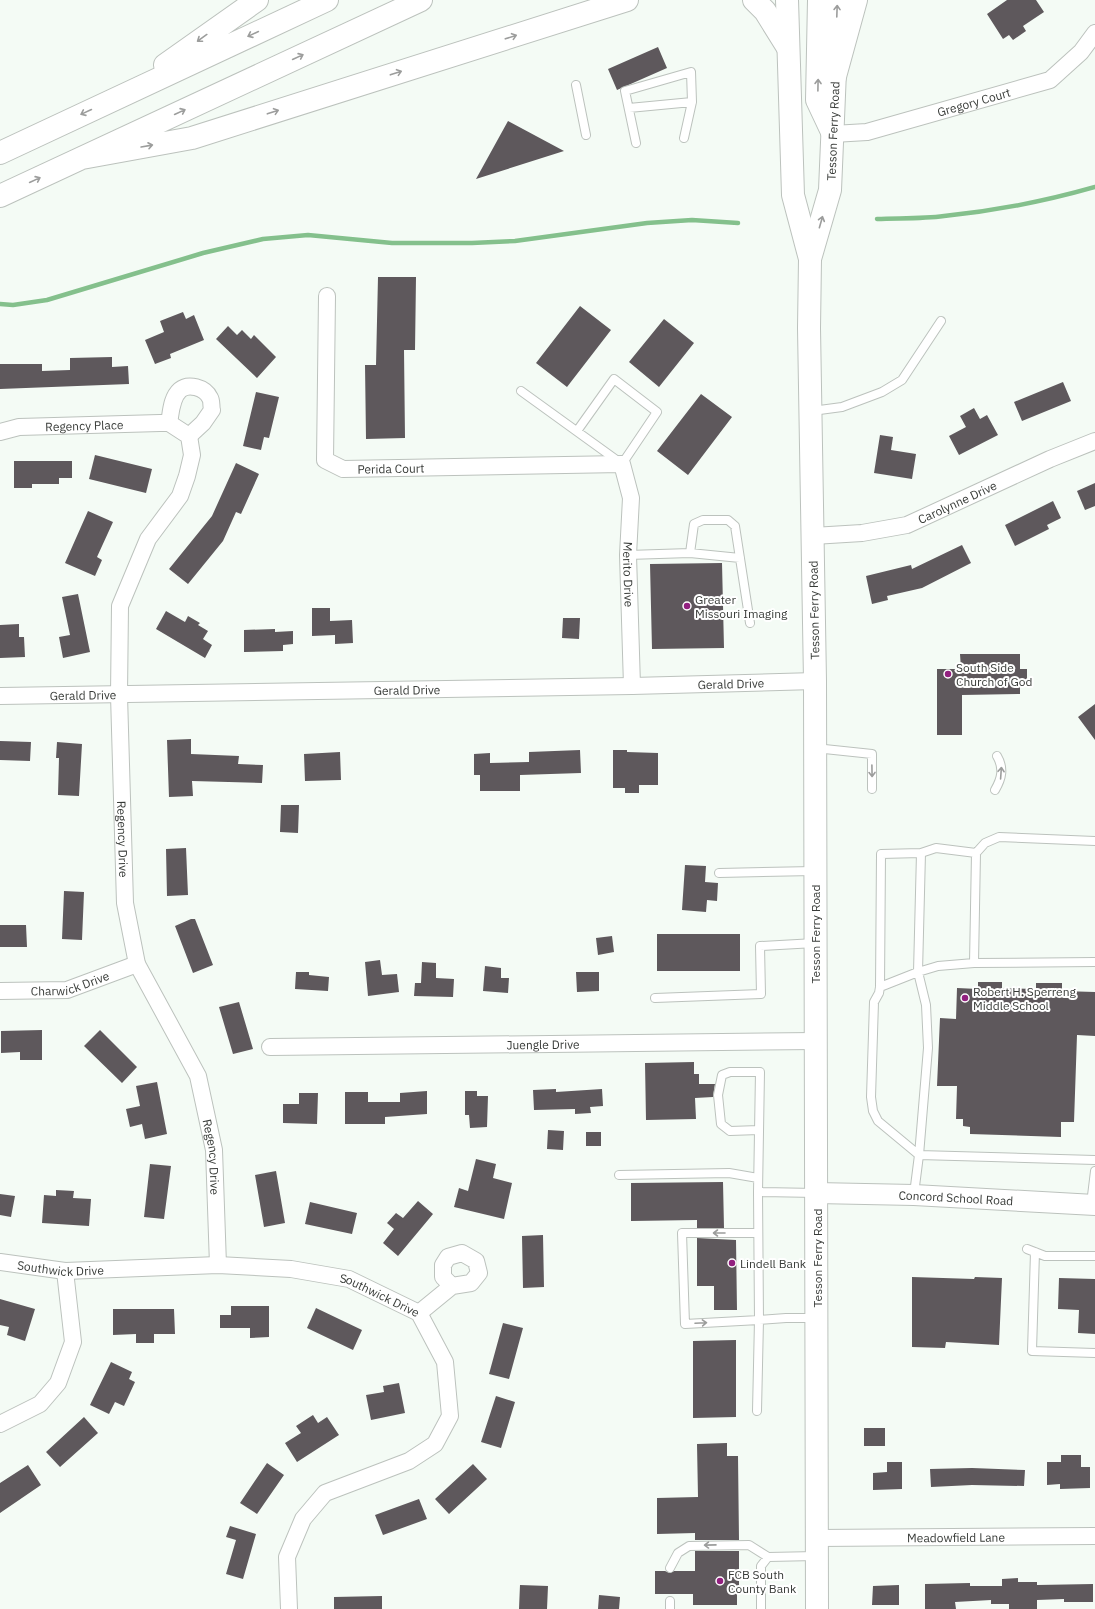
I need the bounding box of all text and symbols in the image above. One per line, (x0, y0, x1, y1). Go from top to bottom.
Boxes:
one-way arrow (834, 5, 841, 18)
one-way arrow (248, 31, 260, 38)
one-way arrow (505, 33, 518, 40)
one-way arrow (196, 34, 207, 42)
one-way arrow (292, 53, 304, 60)
one-way arrow (390, 69, 403, 76)
one-way arrow (814, 79, 821, 92)
street label: Tesson Ferry Road (823, 81, 842, 181)
street label: Gregory Court (935, 84, 1012, 119)
one-way arrow (174, 108, 186, 115)
one-way arrow (266, 108, 278, 116)
one-way arrow (81, 109, 93, 116)
one-way arrow (141, 142, 154, 150)
one-way arrow (29, 176, 41, 183)
one-way arrow (818, 215, 825, 228)
street label: Regency Place (45, 417, 124, 434)
street label: Perida Court (357, 460, 424, 476)
street label: Carolynne Drive (915, 477, 999, 527)
street label: Merito Drive (620, 541, 637, 608)
street label: Tesson Ferry Road (806, 560, 822, 660)
place label: Greater Missouri Imaging (695, 592, 788, 621)
marker: Greater Missouri Imaging (682, 601, 692, 611)
place label: South Side Church of God (956, 660, 1033, 689)
marker: South Side Church of God (943, 669, 953, 679)
street label: Gerald Drive (697, 675, 765, 692)
street label: Gerald Drive (373, 682, 441, 698)
street label: Gerald Drive (50, 687, 117, 703)
one-way arrow (868, 764, 876, 777)
one-way arrow (997, 767, 1004, 780)
street label: Regency Drive (115, 801, 132, 878)
street label: Tesson Ferry Road (808, 885, 823, 984)
street label: Charwick Drive (31, 967, 111, 998)
place label: Robert H. Sperreng Middle School (973, 984, 1077, 1013)
marker: Robert H. Sperreng Middle School (960, 993, 970, 1003)
street label: Juengle Drive (506, 1036, 580, 1052)
street label: Regency Drive (200, 1118, 223, 1196)
street label: Concord School Road (898, 1187, 1014, 1208)
street label: Tesson Ferry Road (810, 1209, 825, 1308)
one-way arrow (713, 1229, 726, 1237)
place label: Lindell Bank (740, 1256, 807, 1271)
street label: Southwick Drive (16, 1257, 104, 1279)
marker: Lindell Bank (727, 1258, 737, 1268)
street label: Southwick Drive (339, 1270, 423, 1320)
one-way arrow (694, 1320, 707, 1327)
street label: Meadowfield Lane (907, 1529, 1005, 1545)
one-way arrow (704, 1541, 717, 1549)
place label: FCB South County Bank (728, 1567, 797, 1596)
marker: FCB South County Bank (715, 1576, 725, 1586)

